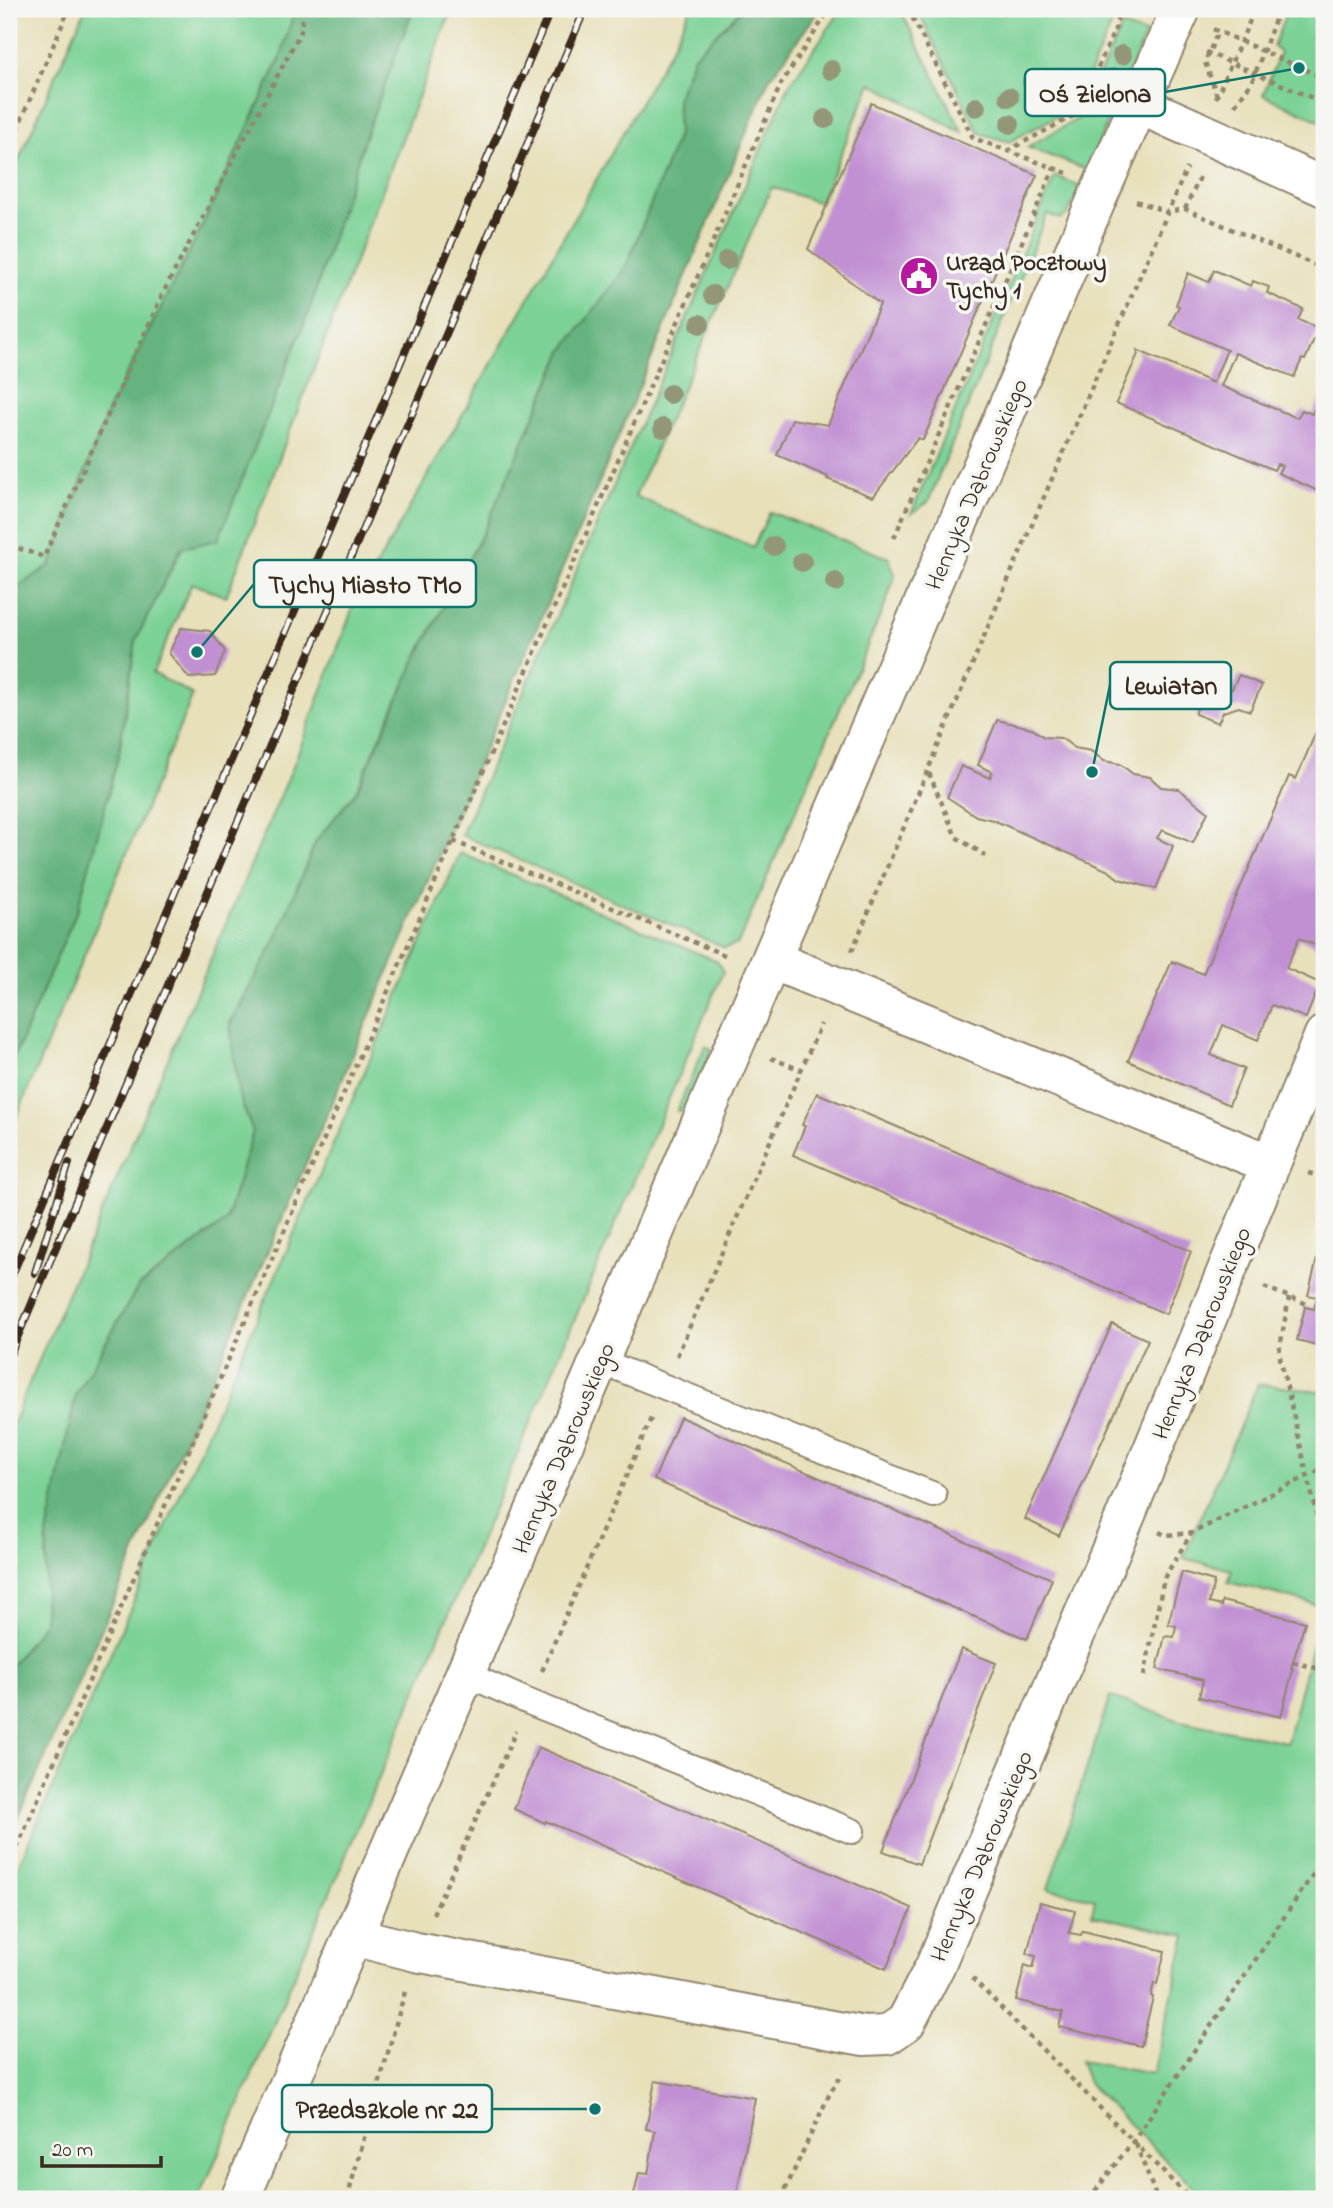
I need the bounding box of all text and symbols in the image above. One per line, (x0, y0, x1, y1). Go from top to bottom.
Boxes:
callout: Oś Zielona (1025, 69, 1165, 116)
text: Oś Zielona (1039, 77, 1151, 115)
place label: Urząd Pocztowy Tychy 1 (946, 247, 1106, 311)
public building icon: Urząd Pocztowy Tychy 1 (898, 255, 940, 297)
street label: Henryka Dąbrowskiego (918, 374, 1040, 597)
callout: Tychy Miasto TMo (254, 560, 476, 607)
text: Tychy Miasto TMo (268, 568, 462, 606)
callout: Lewiatan (1110, 662, 1231, 709)
text: Lewiatan (1125, 669, 1217, 707)
street label: Henryka Dąbrowskiego (1145, 1222, 1263, 1446)
street label: Henryka Dąbrowskiego (505, 1338, 627, 1561)
street label: Henryka Dąbrowskiego (923, 1746, 1045, 1969)
callout: Przedszkole nr 22 (282, 2085, 492, 2132)
text: Przedszkole nr 22 (296, 2093, 478, 2131)
scale bar (42, 2124, 161, 2168)
text: 20 m (52, 2136, 93, 2166)

